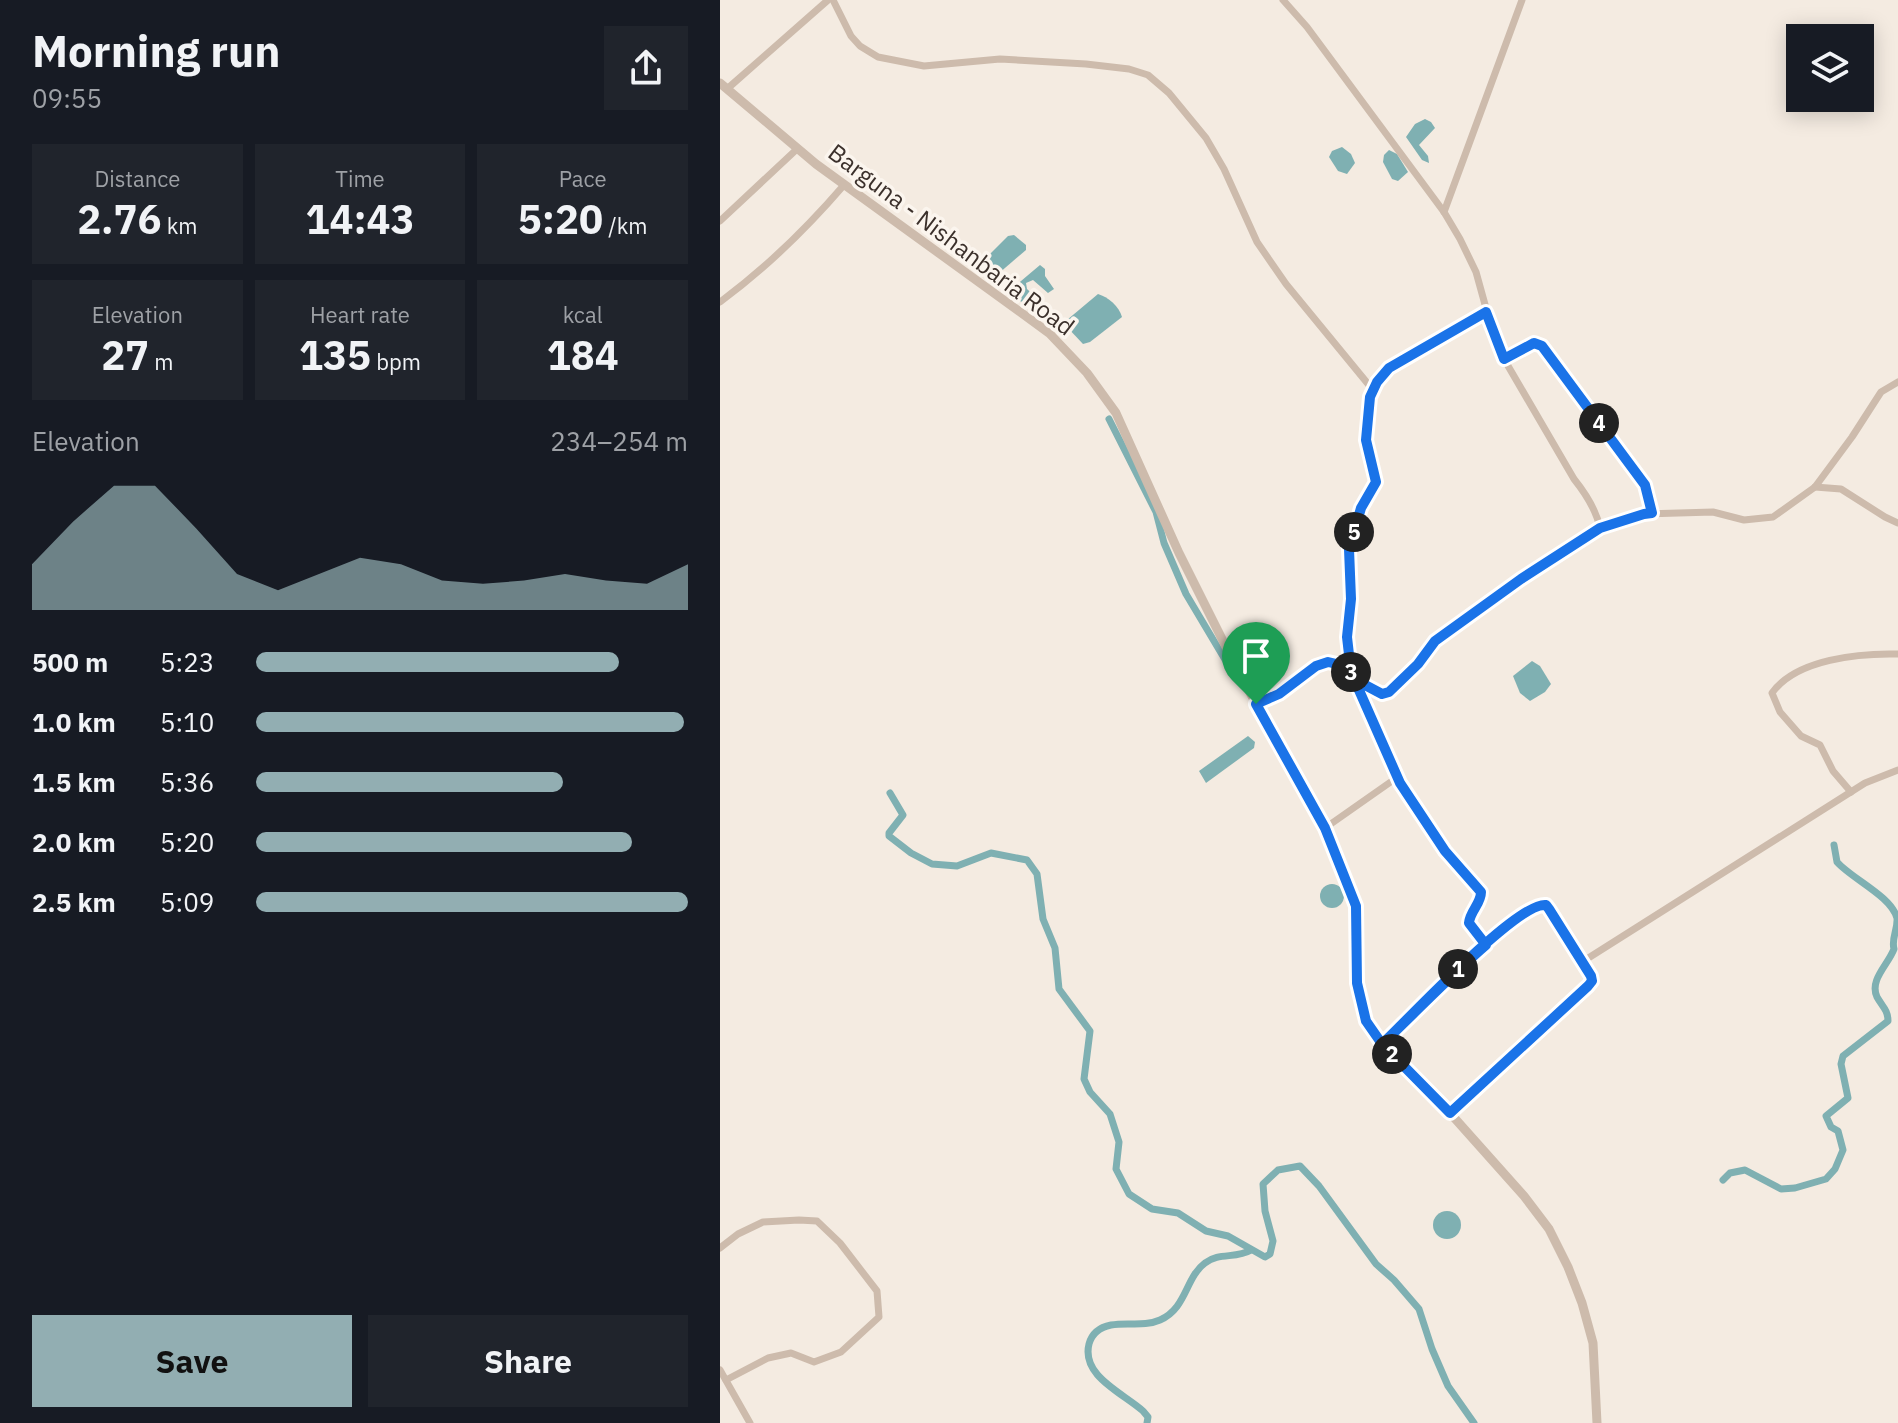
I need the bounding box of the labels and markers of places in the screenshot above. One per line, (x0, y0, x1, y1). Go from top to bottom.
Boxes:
pin: 4 (1579, 403, 1619, 443)
pin: 5 (1334, 512, 1374, 552)
pin (1222, 622, 1290, 704)
pin: 3 (1331, 652, 1371, 692)
pin: 1 (1438, 949, 1478, 989)
pin: 2 (1372, 1034, 1412, 1074)

